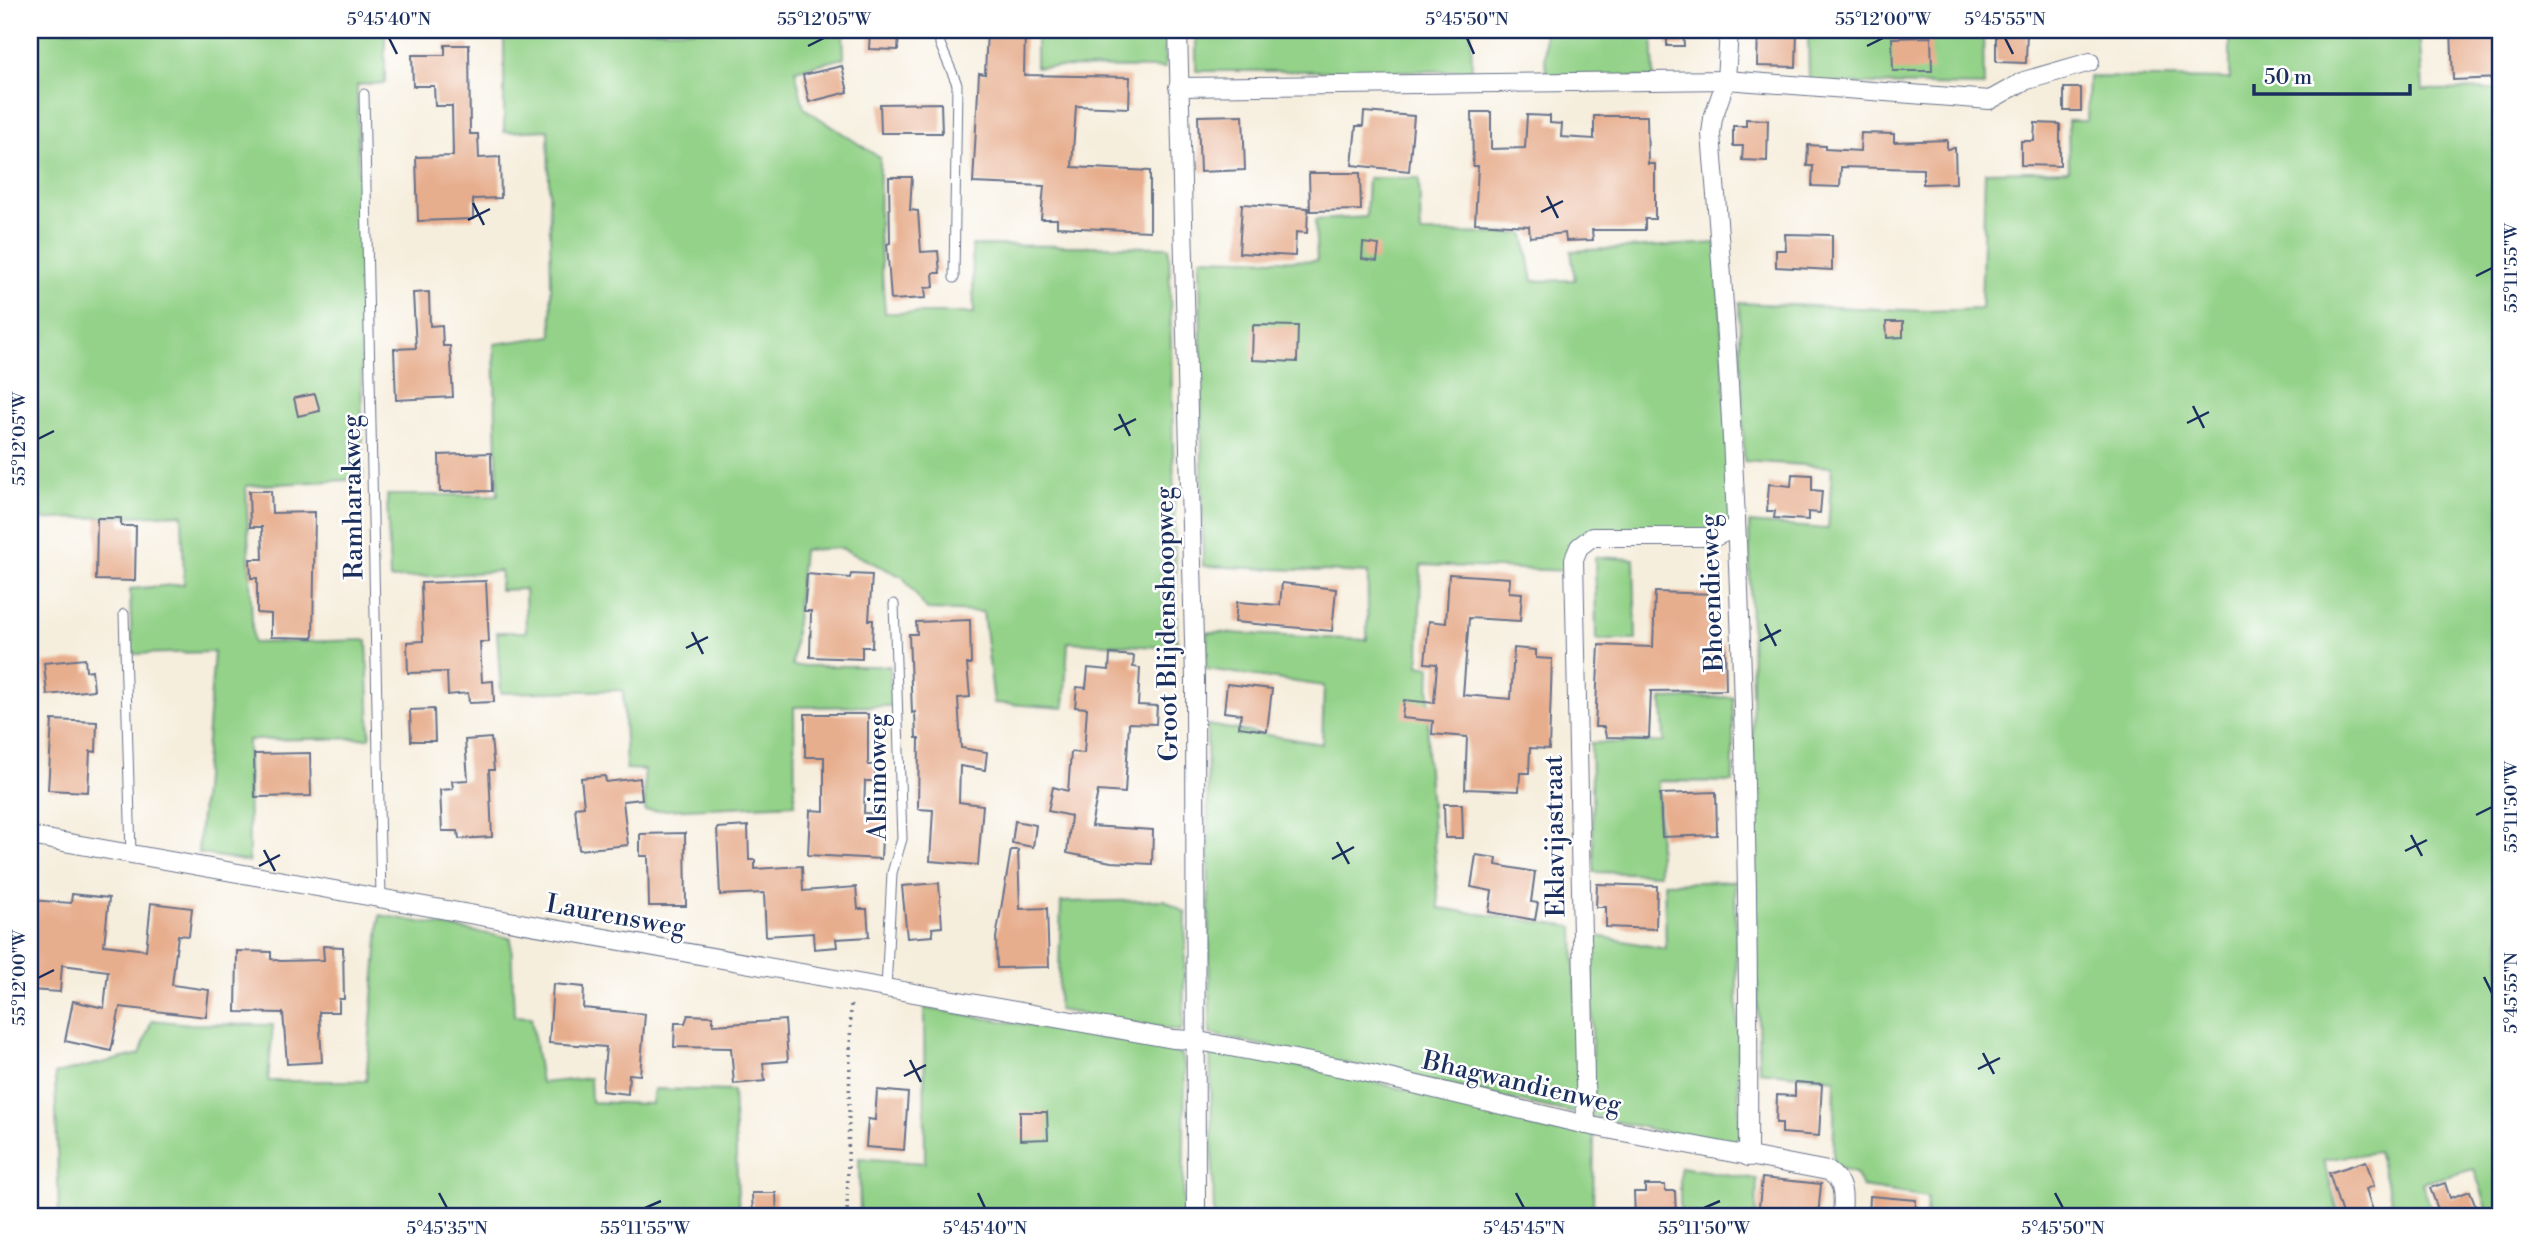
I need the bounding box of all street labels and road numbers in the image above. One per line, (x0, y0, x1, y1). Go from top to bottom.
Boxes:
street label: Ramharakweg (336, 414, 370, 580)
street label: Groot Blijdenshoopweg (1149, 486, 1185, 762)
street label: Bhoendieweg (1693, 513, 1731, 673)
street label: Alsimoweg (862, 713, 894, 841)
street label: Eklavijastraat (1538, 755, 1572, 917)
street label: Laurensweg (544, 888, 689, 944)
street label: Bhagwandienweg (1418, 1044, 1625, 1122)

